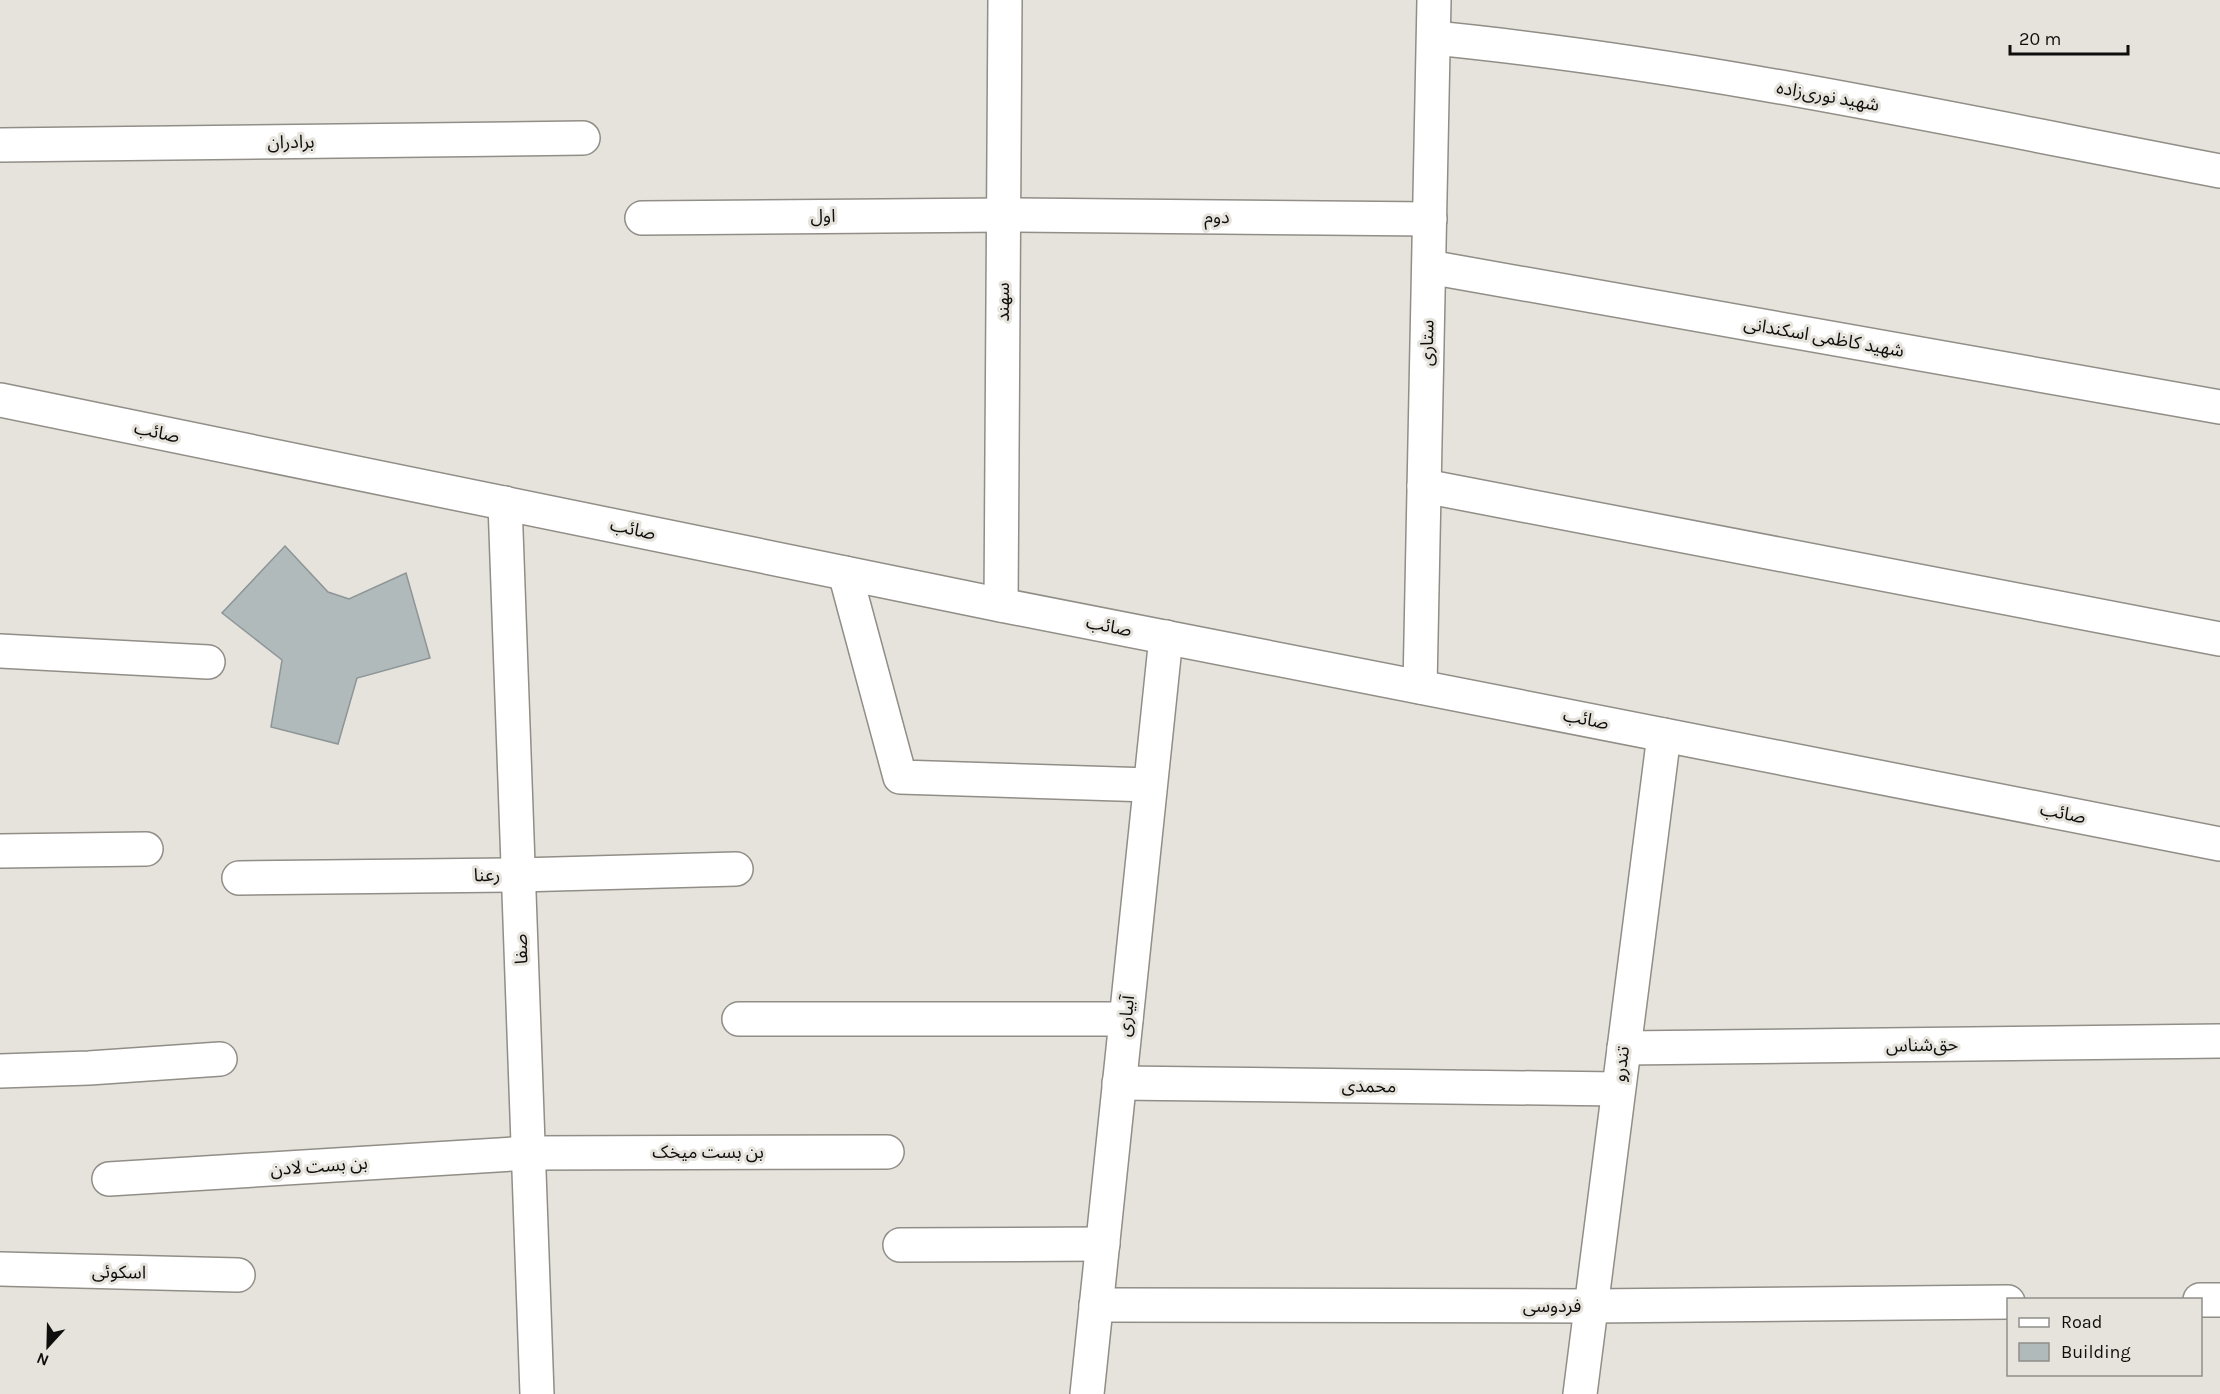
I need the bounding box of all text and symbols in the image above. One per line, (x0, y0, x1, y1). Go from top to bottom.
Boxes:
scale bar (2010, 18, 2128, 56)
text: 20 m (2019, 28, 2061, 50)
street label: شهید نوری‌زاده (1775, 76, 1881, 116)
street label: برادران (267, 131, 315, 153)
street label: اول (811, 205, 835, 227)
street label: دوم (1204, 206, 1230, 231)
street label: سهند (992, 283, 1014, 322)
street label: شهید کاظمی اسکندانی (1742, 312, 1906, 362)
street label: ستاری (1416, 320, 1438, 366)
street label: صائب (132, 416, 182, 448)
street label: صائب (608, 513, 658, 545)
street label: صائب (1084, 611, 1134, 641)
street label: صائب (1561, 704, 1611, 734)
street label: صائب (2038, 798, 2088, 828)
street label: رعنا (473, 864, 501, 886)
street label: صفا (509, 933, 533, 965)
street label: آبیاری (1113, 994, 1139, 1038)
street label: حق‌شناس (1886, 1033, 1958, 1057)
street label: تندرو (1608, 1045, 1634, 1083)
street label: محمدی (1342, 1075, 1396, 1097)
street label: بن بست میخک (652, 1141, 764, 1163)
street label: بن بست لادن (269, 1152, 369, 1180)
street label: اسکوئی (92, 1261, 146, 1283)
street label: فردوسی (1523, 1295, 1581, 1317)
legend (2007, 1298, 2202, 1376)
text: Road (2061, 1311, 2102, 1333)
north arrow (18, 1316, 78, 1376)
text: Building (2061, 1341, 2131, 1363)
text: N (34, 1348, 51, 1370)

